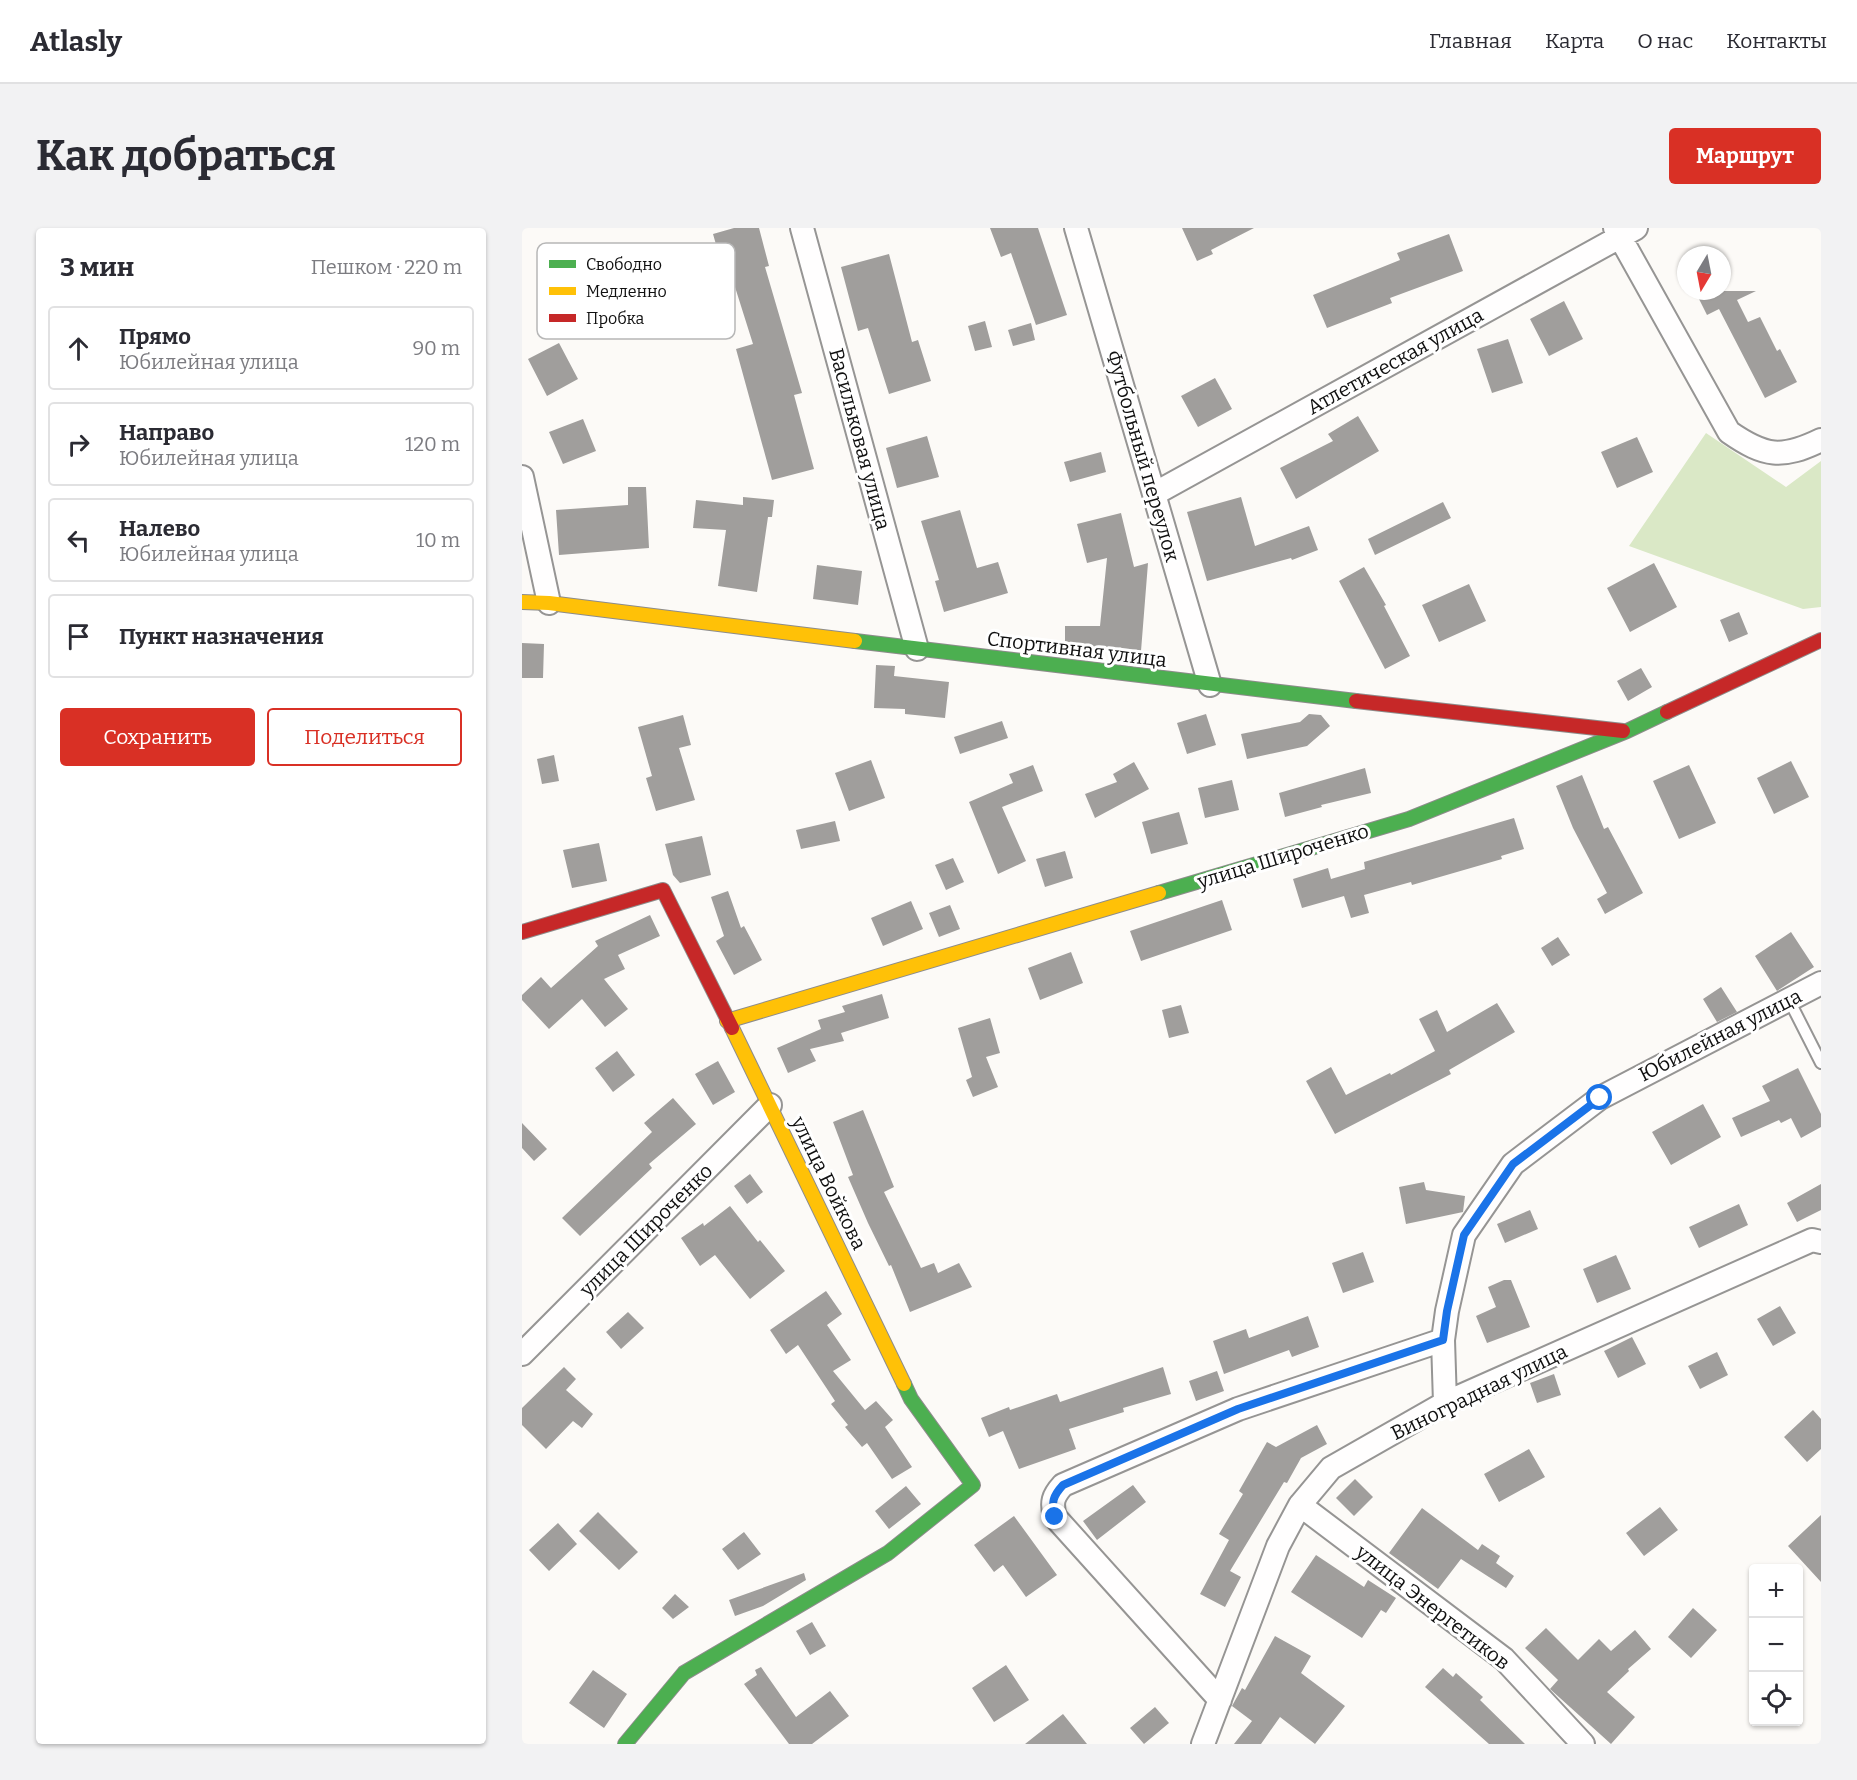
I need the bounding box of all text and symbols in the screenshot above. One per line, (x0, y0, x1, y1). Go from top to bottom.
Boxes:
text: Atlasly (30, 25, 122, 58)
text: Главная (1429, 28, 1512, 54)
text: Карта (1545, 28, 1604, 54)
text: О нас (1637, 28, 1693, 54)
text: Контакты (1726, 28, 1827, 54)
button: Маршрут (1669, 128, 1821, 184)
text: Как добраться (36, 131, 336, 181)
legend (537, 243, 735, 339)
north arrow (1677, 246, 1731, 300)
text: 3 мин (60, 252, 134, 283)
text: Пешком · 220 m (311, 255, 462, 279)
text: Свободно (586, 255, 662, 274)
text: Медленно (586, 282, 667, 301)
street label: Атлетическая улица (1303, 303, 1487, 419)
text: Пробка (586, 309, 645, 328)
text: Прямо (119, 323, 191, 350)
icon: ahead (62, 332, 95, 365)
text: 90 m (412, 336, 460, 360)
street label: Васильковая улица (824, 345, 896, 533)
street label: Футбольный переулок (1101, 347, 1185, 565)
text: Юбилейная улица (119, 350, 299, 374)
text: Направо (119, 419, 214, 446)
icon: right (62, 428, 95, 461)
text: 120 m (405, 432, 460, 456)
text: Юбилейная улица (119, 446, 299, 470)
text: Налево (119, 515, 200, 542)
icon: left (62, 524, 95, 557)
text: 10 m (416, 528, 460, 552)
text: Юбилейная улица (119, 542, 299, 566)
icon: arrive (62, 620, 95, 653)
text: Пункт назначения (119, 623, 324, 650)
street label: Спортивная улица (986, 626, 1168, 672)
button: Сохранить (60, 708, 255, 766)
button: Поделиться (267, 708, 462, 766)
street label: улица Широченко (1193, 819, 1372, 894)
street label: Юбилейная улица (1635, 984, 1805, 1086)
route start (1586, 1084, 1612, 1110)
street label: улица Войкова (786, 1112, 872, 1254)
street label: улица Широченко (574, 1159, 717, 1302)
street label: Виноградная улица (1387, 1339, 1571, 1445)
route end (1041, 1503, 1067, 1529)
street label: улица Энергетиков (1350, 1539, 1515, 1675)
map controls (1749, 1564, 1803, 1726)
button: + (1749, 1564, 1803, 1618)
button: − (1749, 1618, 1803, 1672)
button: locate (1749, 1672, 1803, 1726)

